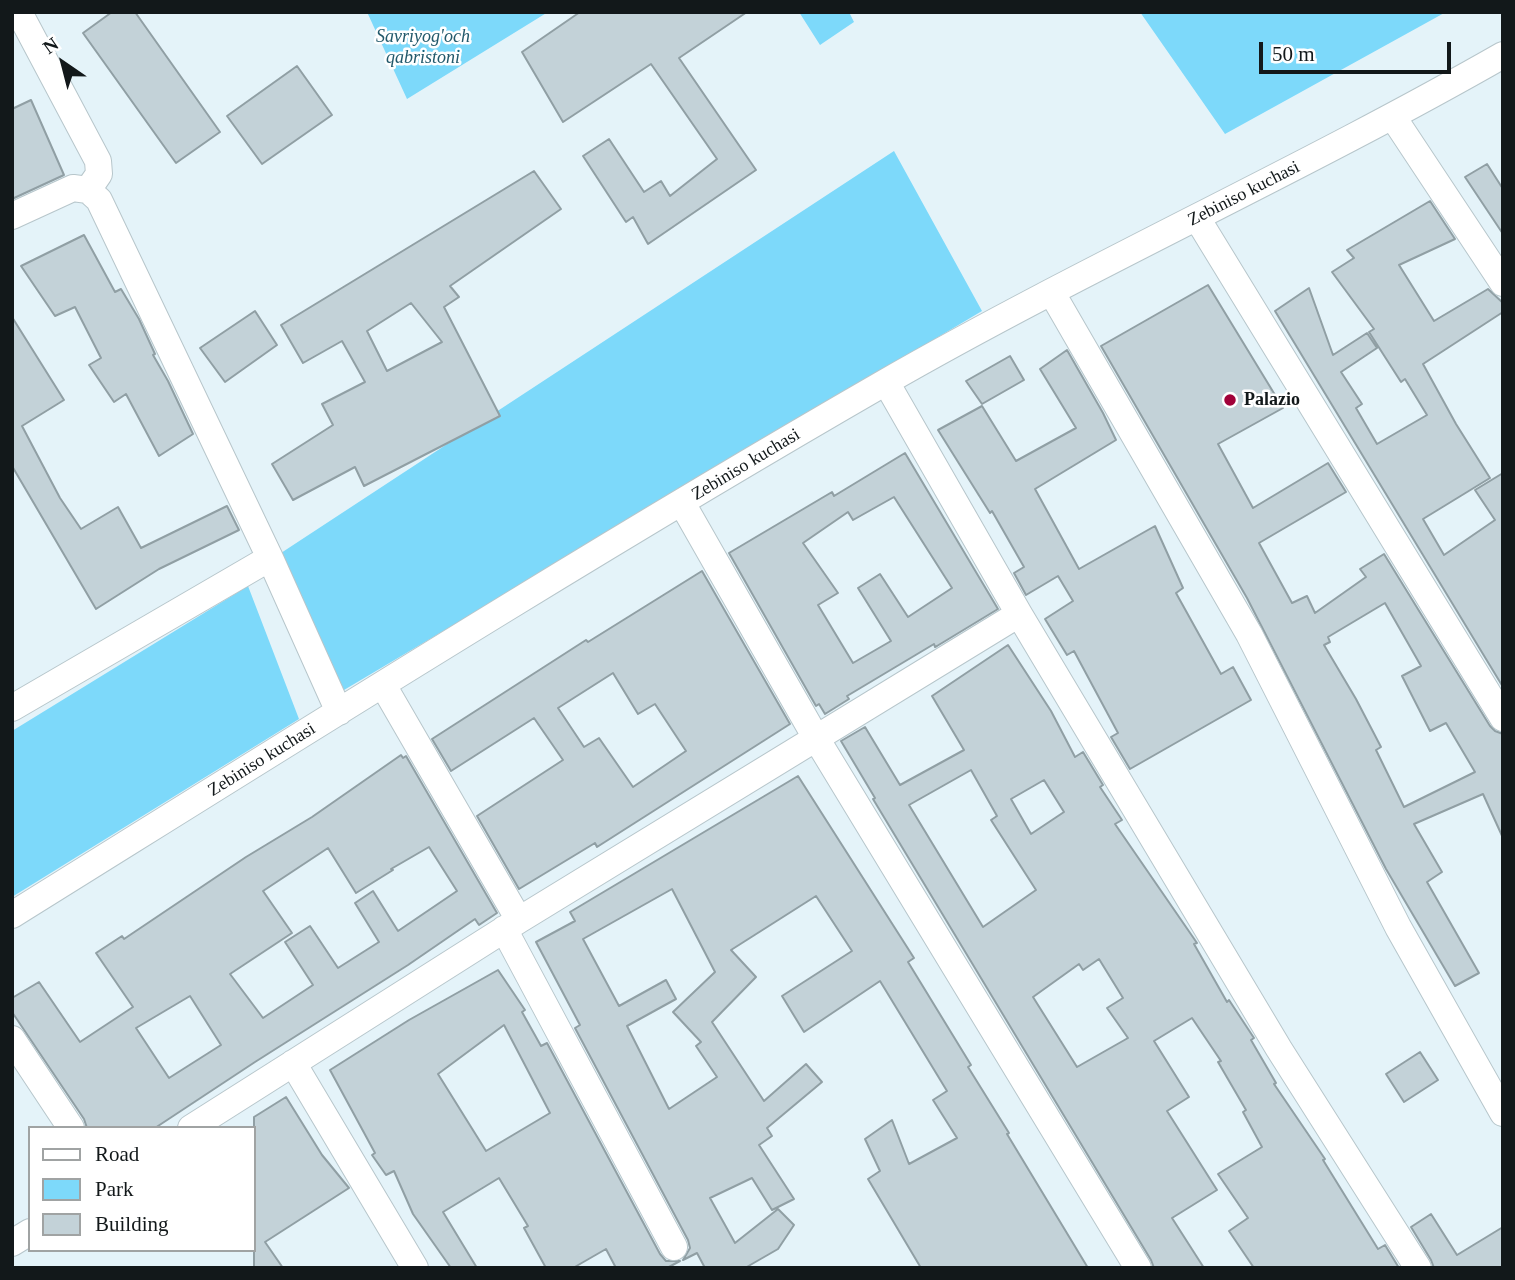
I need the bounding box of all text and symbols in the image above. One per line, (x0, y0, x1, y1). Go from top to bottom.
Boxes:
park label: Savriyog'och qabristoni (376, 26, 470, 68)
north arrow (28, 28, 98, 98)
scale bar (1263, 28, 1456, 72)
text: N (39, 33, 62, 58)
text: 50 m (1272, 42, 1315, 66)
street label: Zebiniso kuchasi (1185, 157, 1303, 231)
place label: Palazio (1244, 389, 1300, 411)
marker: Palazio (1222, 392, 1238, 408)
street label: Zebiniso kuchasi (688, 424, 804, 506)
street label: Zebiniso kuchasi (204, 718, 320, 802)
legend (28, 1126, 256, 1252)
text: Road (95, 1142, 139, 1166)
text: Park (95, 1177, 134, 1201)
text: Building (95, 1212, 169, 1236)

